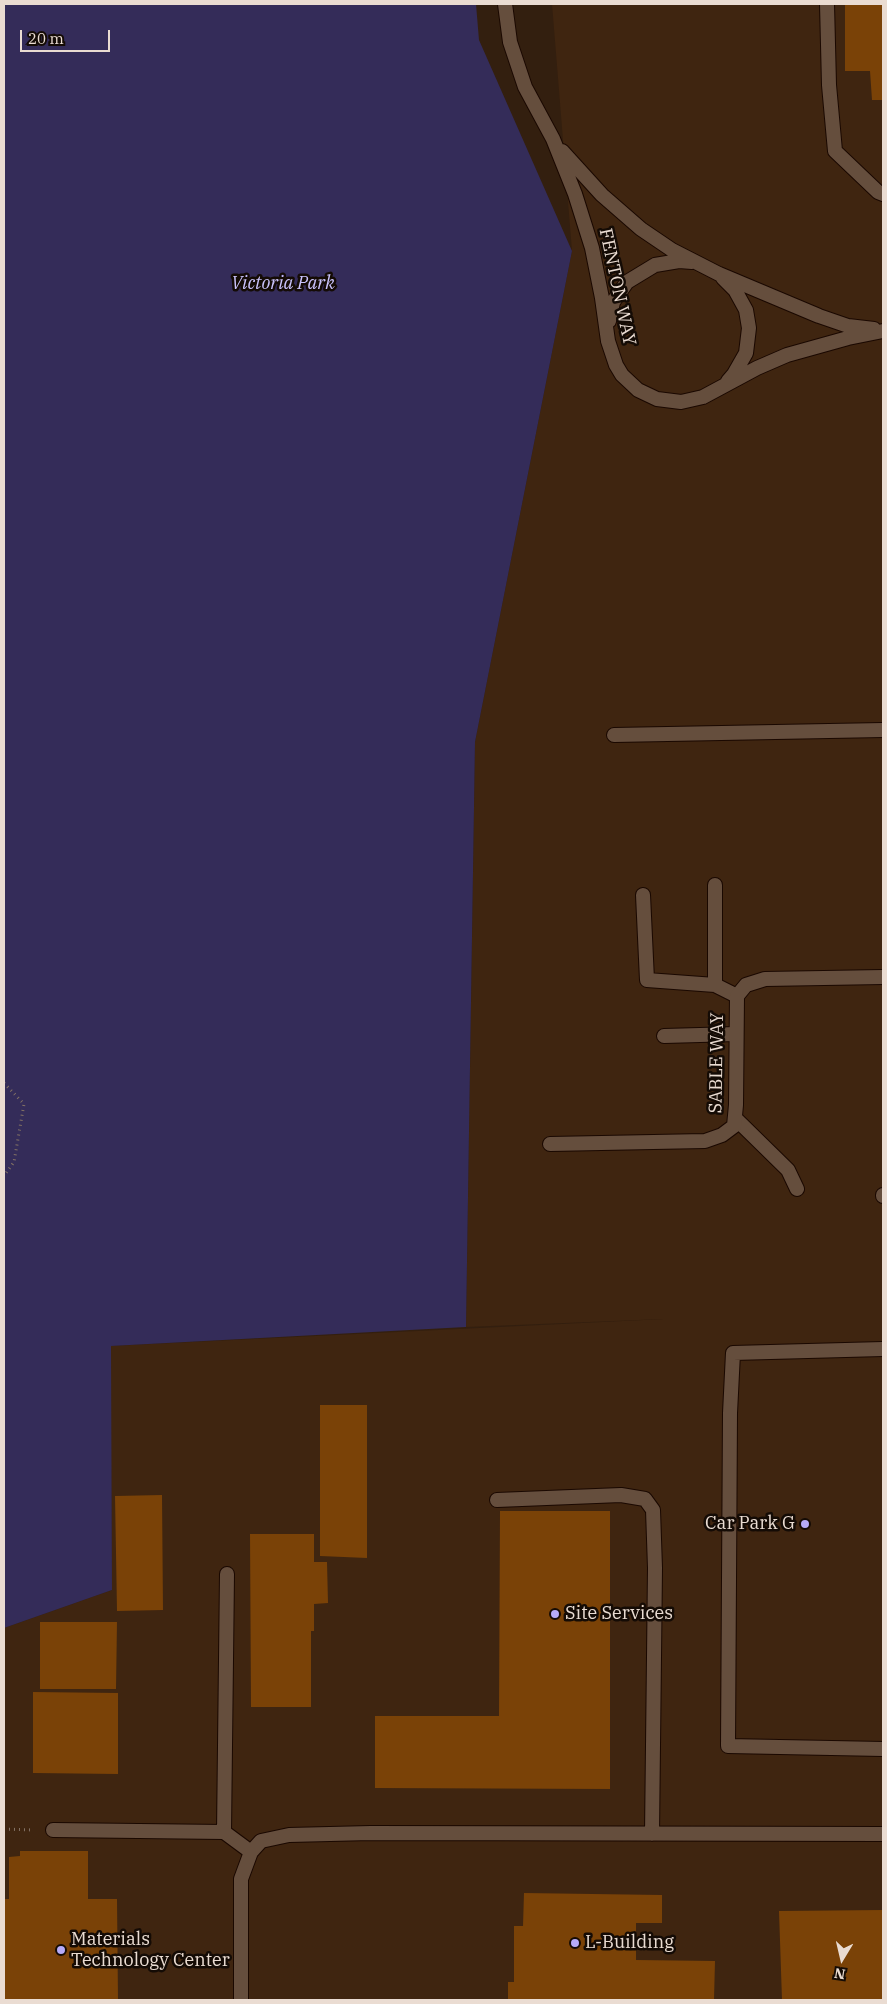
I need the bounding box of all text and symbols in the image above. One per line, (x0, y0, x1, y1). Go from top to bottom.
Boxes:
scale bar (22, 20, 112, 52)
text: 20 m (28, 29, 64, 48)
street label: FENTON WAY (594, 227, 640, 347)
park label: Victoria Park (231, 273, 335, 295)
street label: SABLE WAY (705, 1012, 729, 1114)
place label: Car Park G (705, 1513, 795, 1535)
marker: Car Park G (799, 1518, 811, 1530)
place label: Site Services (565, 1603, 673, 1625)
marker: Site Services (549, 1608, 561, 1620)
place label: Materials Technology Center (71, 1929, 230, 1972)
place label: L-Building (585, 1932, 674, 1954)
north arrow (817, 1934, 867, 1984)
marker: L-Building (569, 1937, 581, 1949)
marker: Materials Technology Center (55, 1944, 67, 1956)
text: N (833, 1964, 847, 1984)

